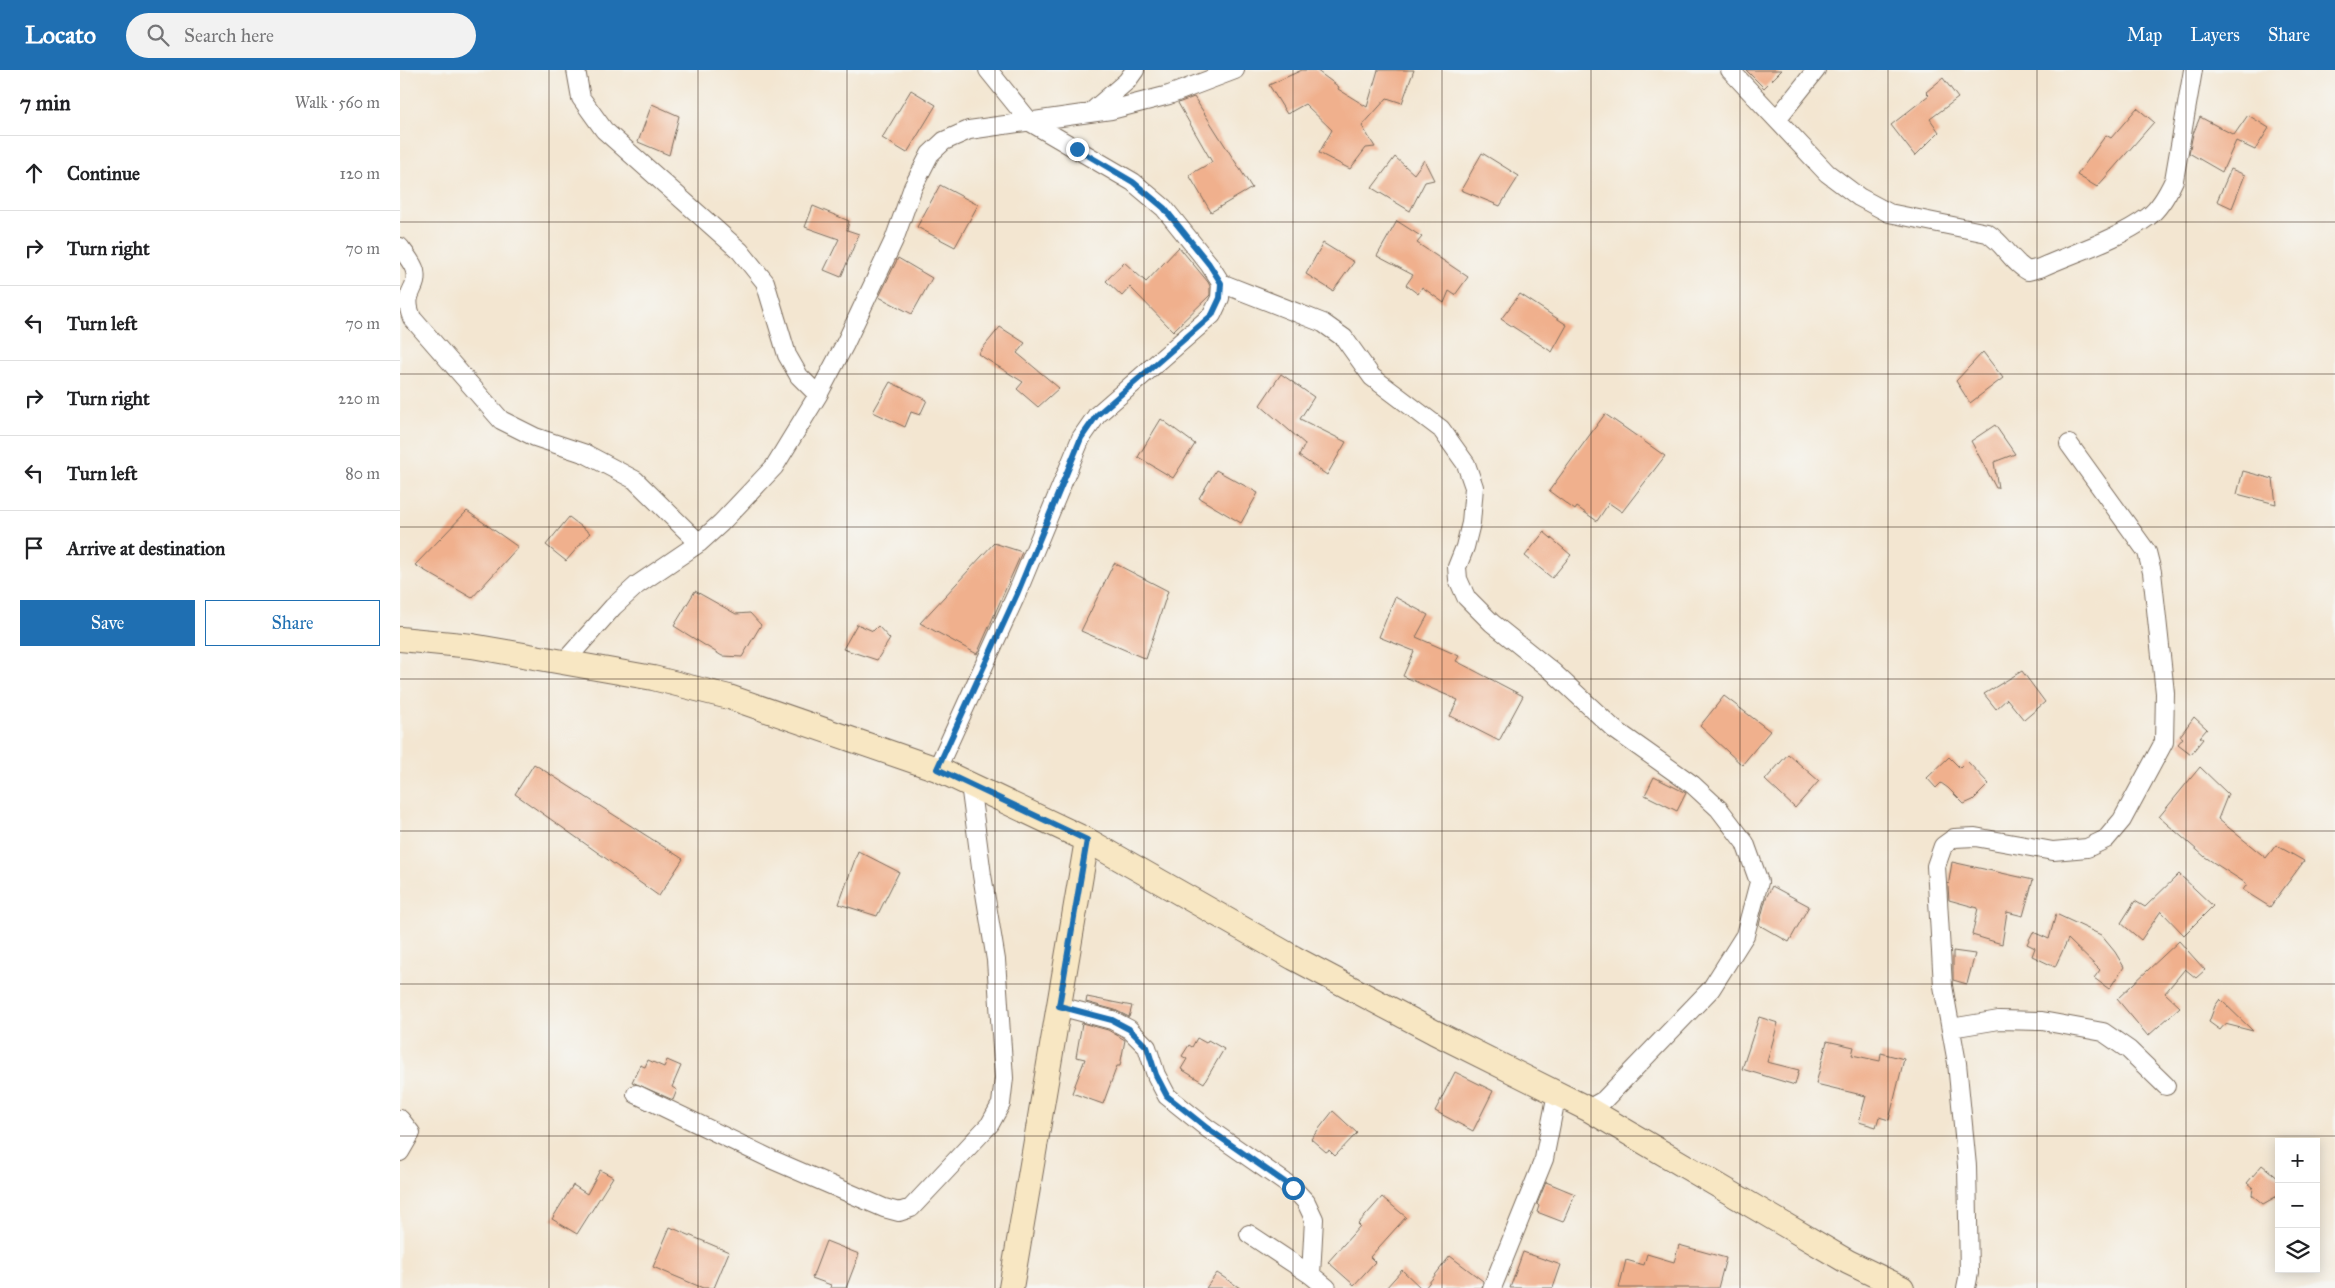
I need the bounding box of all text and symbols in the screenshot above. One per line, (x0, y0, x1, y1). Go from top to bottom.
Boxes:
search box (126, 13, 476, 58)
text: Locato (25, 20, 96, 50)
icon: search (144, 21, 172, 49)
text: Search here (184, 24, 274, 47)
text: Map (2127, 24, 2162, 46)
text: Layers (2190, 24, 2240, 46)
text: Share (2268, 24, 2310, 46)
text: 7 min (20, 90, 71, 116)
text: Walk · 560 m (295, 93, 380, 112)
route end (1066, 138, 1089, 161)
icon: ahead (20, 159, 48, 187)
text: Continue (67, 162, 140, 185)
text: 120 m (340, 164, 380, 183)
icon: right (20, 234, 48, 262)
text: Turn right (67, 237, 150, 260)
text: 70 m (345, 239, 380, 258)
icon: left (20, 309, 48, 337)
text: Turn left (67, 312, 137, 335)
text: 70 m (345, 314, 380, 333)
icon: right (20, 384, 48, 412)
text: Turn right (67, 387, 150, 410)
text: 220 m (338, 389, 380, 408)
icon: left (20, 459, 48, 487)
text: Turn left (67, 462, 137, 485)
text: 80 m (345, 464, 380, 483)
icon: arrive (20, 534, 48, 562)
text: Arrive at destination (67, 537, 225, 560)
button: Save (20, 600, 195, 646)
button: Share (205, 600, 380, 646)
map controls (2275, 1138, 2320, 1273)
button: + (2275, 1138, 2320, 1183)
route start (1282, 1177, 1305, 1200)
button: − (2275, 1183, 2320, 1228)
button: layers (2275, 1228, 2320, 1273)

